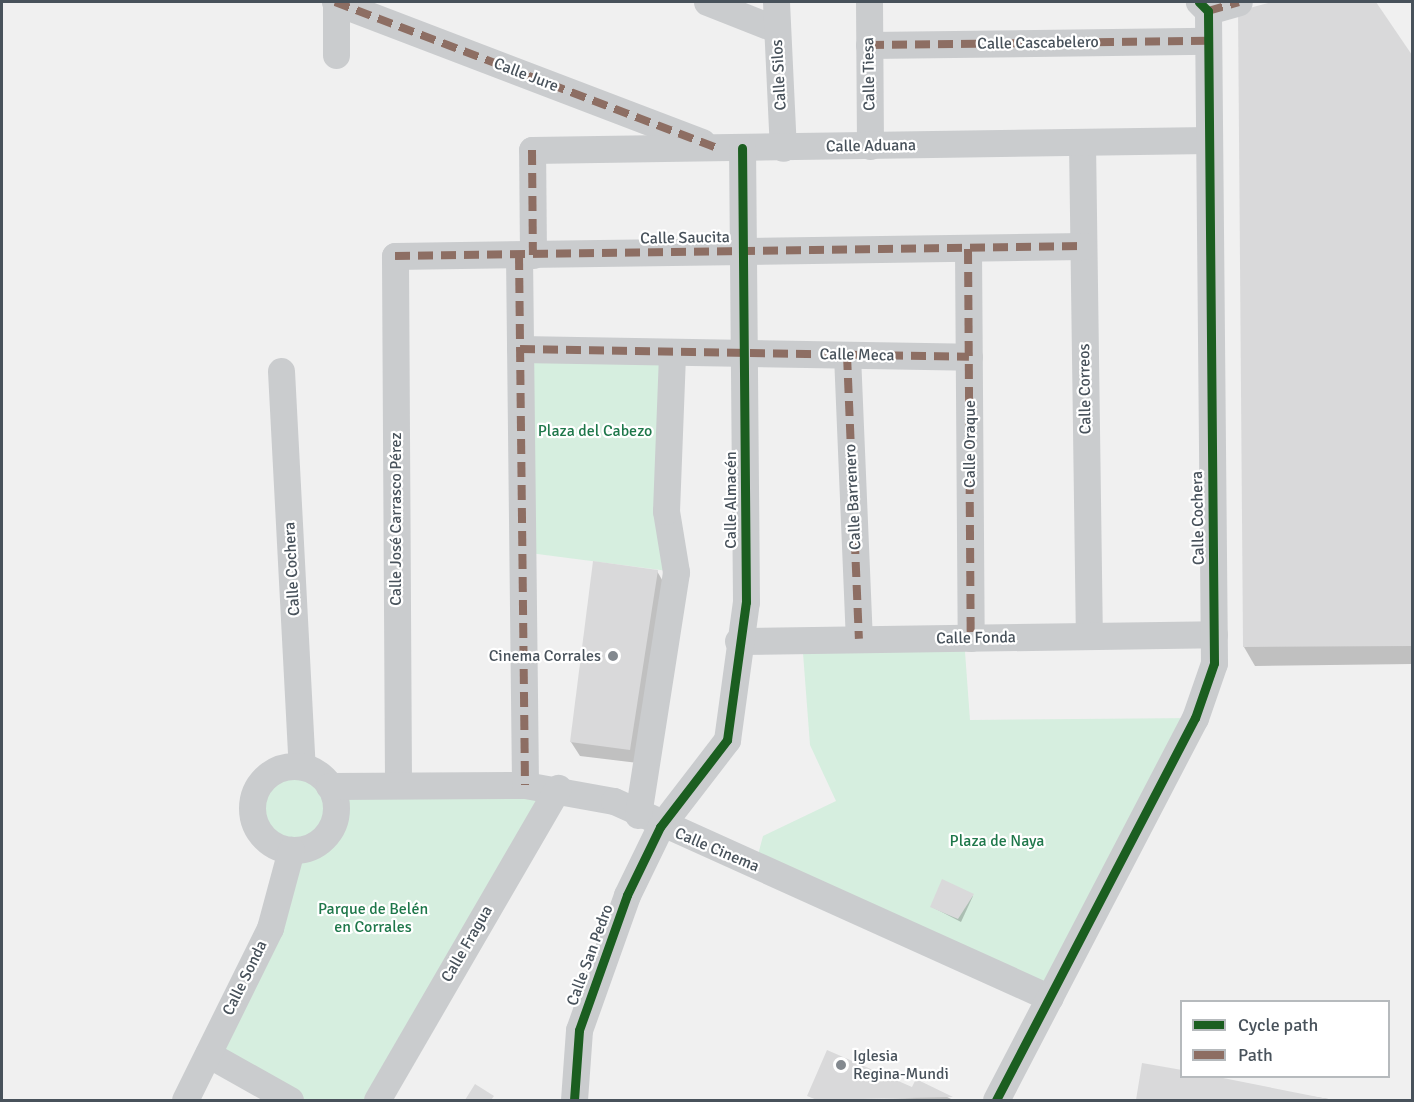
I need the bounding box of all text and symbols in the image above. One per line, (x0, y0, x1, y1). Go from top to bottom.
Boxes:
street label: Calle Cascabelero (977, 32, 1099, 54)
street label: Calle Tiesa (859, 37, 879, 111)
street label: Calle Silos (768, 39, 790, 111)
street label: Calle Jure (491, 54, 561, 96)
street label: Calle Aduana (826, 136, 916, 156)
street label: Calle Saucita (640, 228, 730, 248)
street label: Calle Correos (1075, 343, 1095, 435)
street label: Calle Meca (819, 345, 895, 365)
street label: Calle Oraque (960, 400, 980, 488)
park label: Plaza del Cabezo (538, 421, 652, 441)
street label: Calle José Carrasco Pérez (386, 432, 406, 606)
street label: Calle Barrenero (841, 443, 865, 551)
street label: Calle Almacén (721, 451, 741, 549)
street label: Calle Cochera (1188, 471, 1208, 565)
street label: Calle Cochera (280, 521, 304, 617)
street label: Calle Fonda (936, 628, 1016, 648)
place label: Cinema Corrales (489, 646, 601, 666)
marker: Cinema Corrales (606, 649, 620, 663)
street label: Calle Cinema (672, 824, 762, 876)
park label: Plaza de Naya (950, 831, 1044, 851)
park label: Parque de Belén en Corrales (318, 899, 428, 937)
street label: Calle Fragua (437, 902, 497, 986)
street label: Calle San Pedro (563, 902, 617, 1008)
street label: Calle Sonda (219, 937, 271, 1019)
legend (1180, 1000, 1390, 1078)
text: Cycle path (1238, 1014, 1318, 1036)
text: Path (1238, 1044, 1273, 1066)
place label: Iglesia Regina-Mundi (853, 1046, 949, 1084)
marker: Iglesia Regina-Mundi (834, 1058, 848, 1072)

